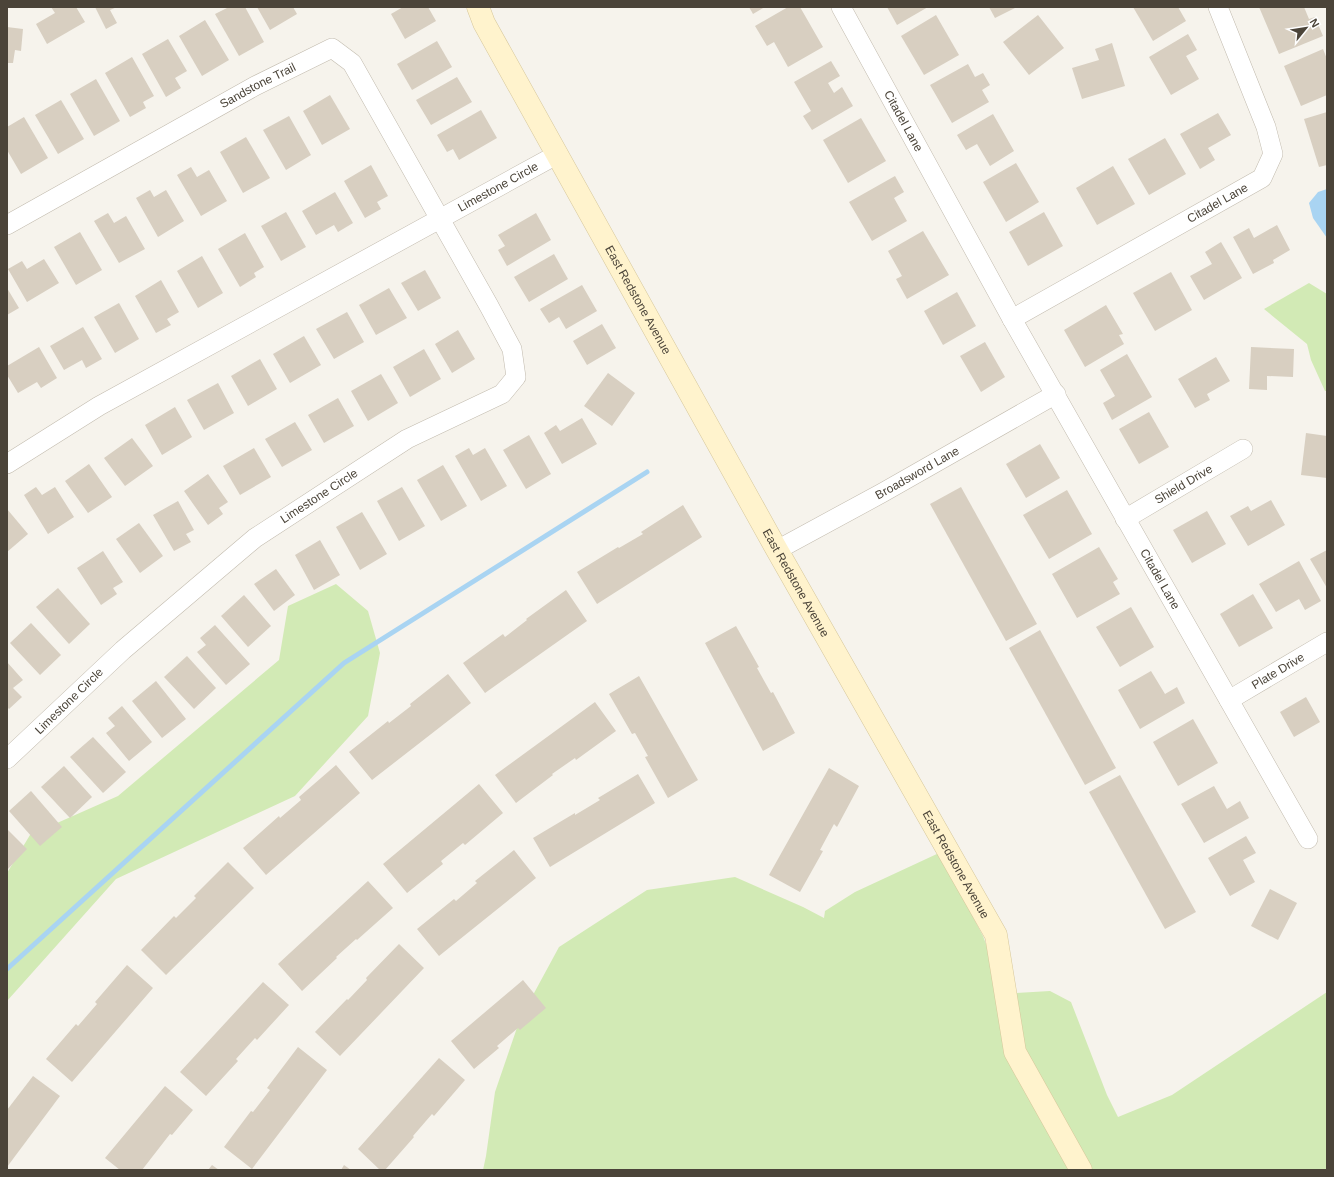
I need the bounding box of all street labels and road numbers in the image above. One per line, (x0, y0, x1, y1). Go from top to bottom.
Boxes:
street label: Sandstone Trail (218, 60, 298, 111)
street label: Citadel Lane (881, 88, 926, 154)
street label: Limestone Circle (455, 159, 541, 215)
street label: Citadel Lane (1185, 180, 1251, 226)
street label: East Redstone Avenue (602, 243, 674, 357)
street label: Broadsword Lane (873, 443, 962, 502)
street label: Shield Drive (1152, 462, 1215, 507)
street label: Limestone Circle (278, 466, 361, 526)
street label: East Redstone Avenue (760, 526, 832, 640)
street label: Citadel Lane (1137, 546, 1183, 612)
street label: Plate Drive (1249, 650, 1307, 692)
street label: Limestone Circle (32, 665, 106, 737)
street label: East Redstone Avenue (920, 808, 992, 921)

